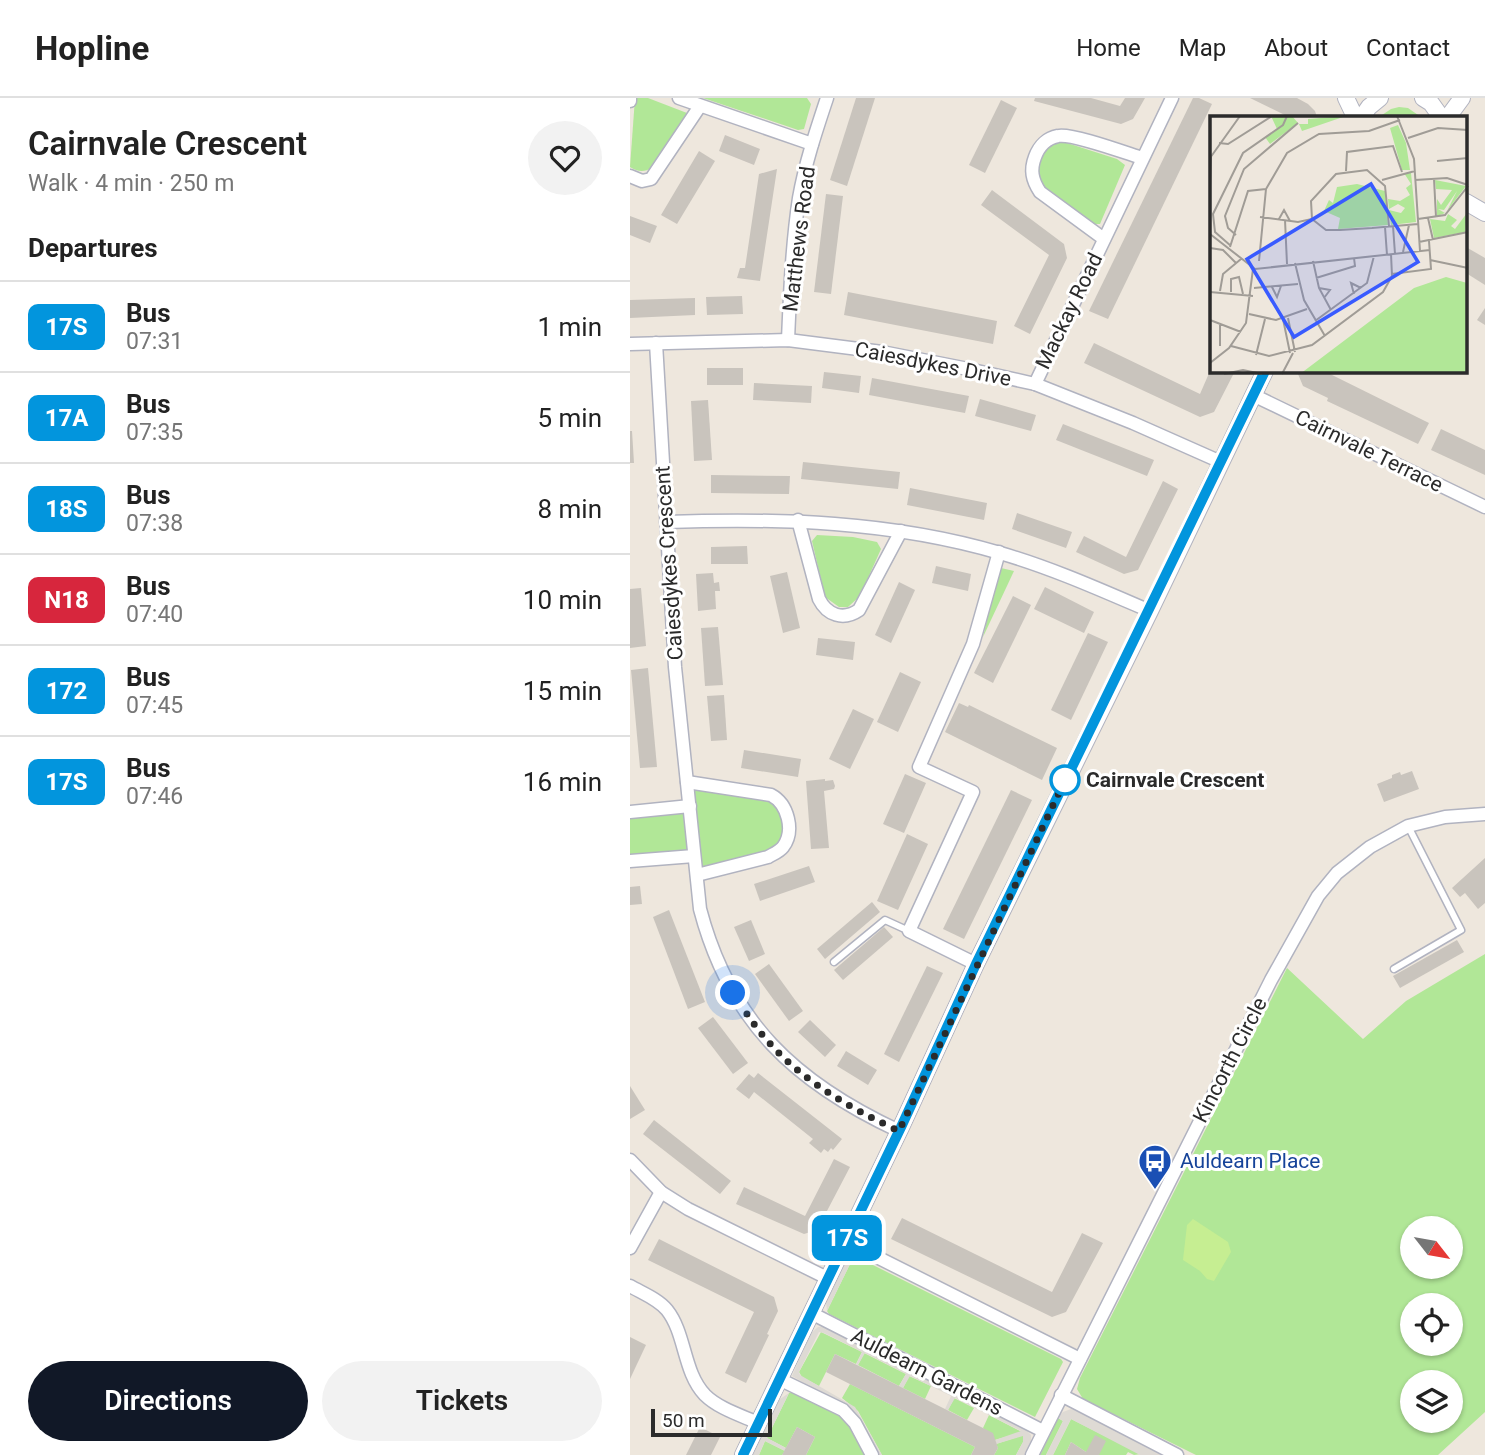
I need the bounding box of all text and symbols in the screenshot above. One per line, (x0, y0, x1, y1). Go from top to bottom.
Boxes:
text: Hopline (35, 29, 149, 68)
text: Home (1076, 34, 1141, 62)
text: Map (1179, 34, 1226, 62)
text: About (1264, 34, 1328, 62)
text: Contact (1366, 34, 1450, 62)
inset map (1210, 116, 1468, 373)
button: heart (528, 121, 602, 195)
text: Cairnvale Crescent (28, 124, 307, 163)
street label: Matthews Road (778, 165, 820, 313)
text: Walk · 4 min · 250 m (28, 170, 234, 197)
text: Departures (28, 233, 158, 263)
street label: Mackay Road (1031, 249, 1107, 373)
text: Bus (126, 298, 171, 328)
text: 1 min (537, 312, 602, 342)
text: 17S (45, 313, 88, 341)
text: 07:31 (126, 328, 183, 355)
street label: Caiesdykes Drive (853, 337, 1013, 391)
text: Bus (126, 389, 171, 419)
text: 5 min (537, 403, 602, 433)
text: 17A (45, 404, 88, 432)
street label: Cairnvale Terrace (1291, 405, 1447, 497)
text: 07:35 (126, 419, 183, 446)
street label: Caiesdykes Crescent (650, 465, 688, 661)
text: Bus (126, 480, 171, 510)
text: 8 min (537, 494, 602, 524)
text: 18S (45, 495, 88, 523)
text: 07:38 (126, 510, 183, 537)
text: Bus (126, 571, 171, 601)
text: 10 min (523, 585, 602, 615)
text: N18 (44, 586, 89, 614)
text: 07:40 (126, 601, 183, 628)
text: Bus (126, 662, 171, 692)
text: 15 min (523, 676, 602, 706)
text: 172 (46, 677, 87, 705)
text: 07:45 (126, 692, 183, 719)
text: Bus (126, 753, 171, 783)
marker: Cairnvale Crescent (1050, 765, 1080, 795)
text: 16 min (523, 767, 602, 797)
text: 17S (45, 768, 88, 796)
place label: Cairnvale Crescent (1086, 768, 1264, 792)
text: 07:46 (126, 783, 183, 810)
your location (715, 975, 750, 1010)
street label: Kincorth Circle (1188, 993, 1272, 1127)
bus stop icon: Auldearn Place (1136, 1142, 1174, 1191)
place label: Auldearn Place (1180, 1149, 1321, 1173)
line badge: 17S (807, 1215, 887, 1261)
north arrow (1400, 1216, 1463, 1279)
map controls (1400, 1216, 1463, 1433)
text: 17S (826, 1224, 868, 1252)
button: locate (1400, 1293, 1463, 1356)
street label: Auldearn Gardens (847, 1323, 1007, 1421)
button: Directions (28, 1361, 308, 1441)
button: Tickets (322, 1361, 602, 1441)
button: layers (1400, 1370, 1463, 1433)
scale bar (651, 1406, 772, 1438)
text: 50 m (662, 1409, 705, 1432)

